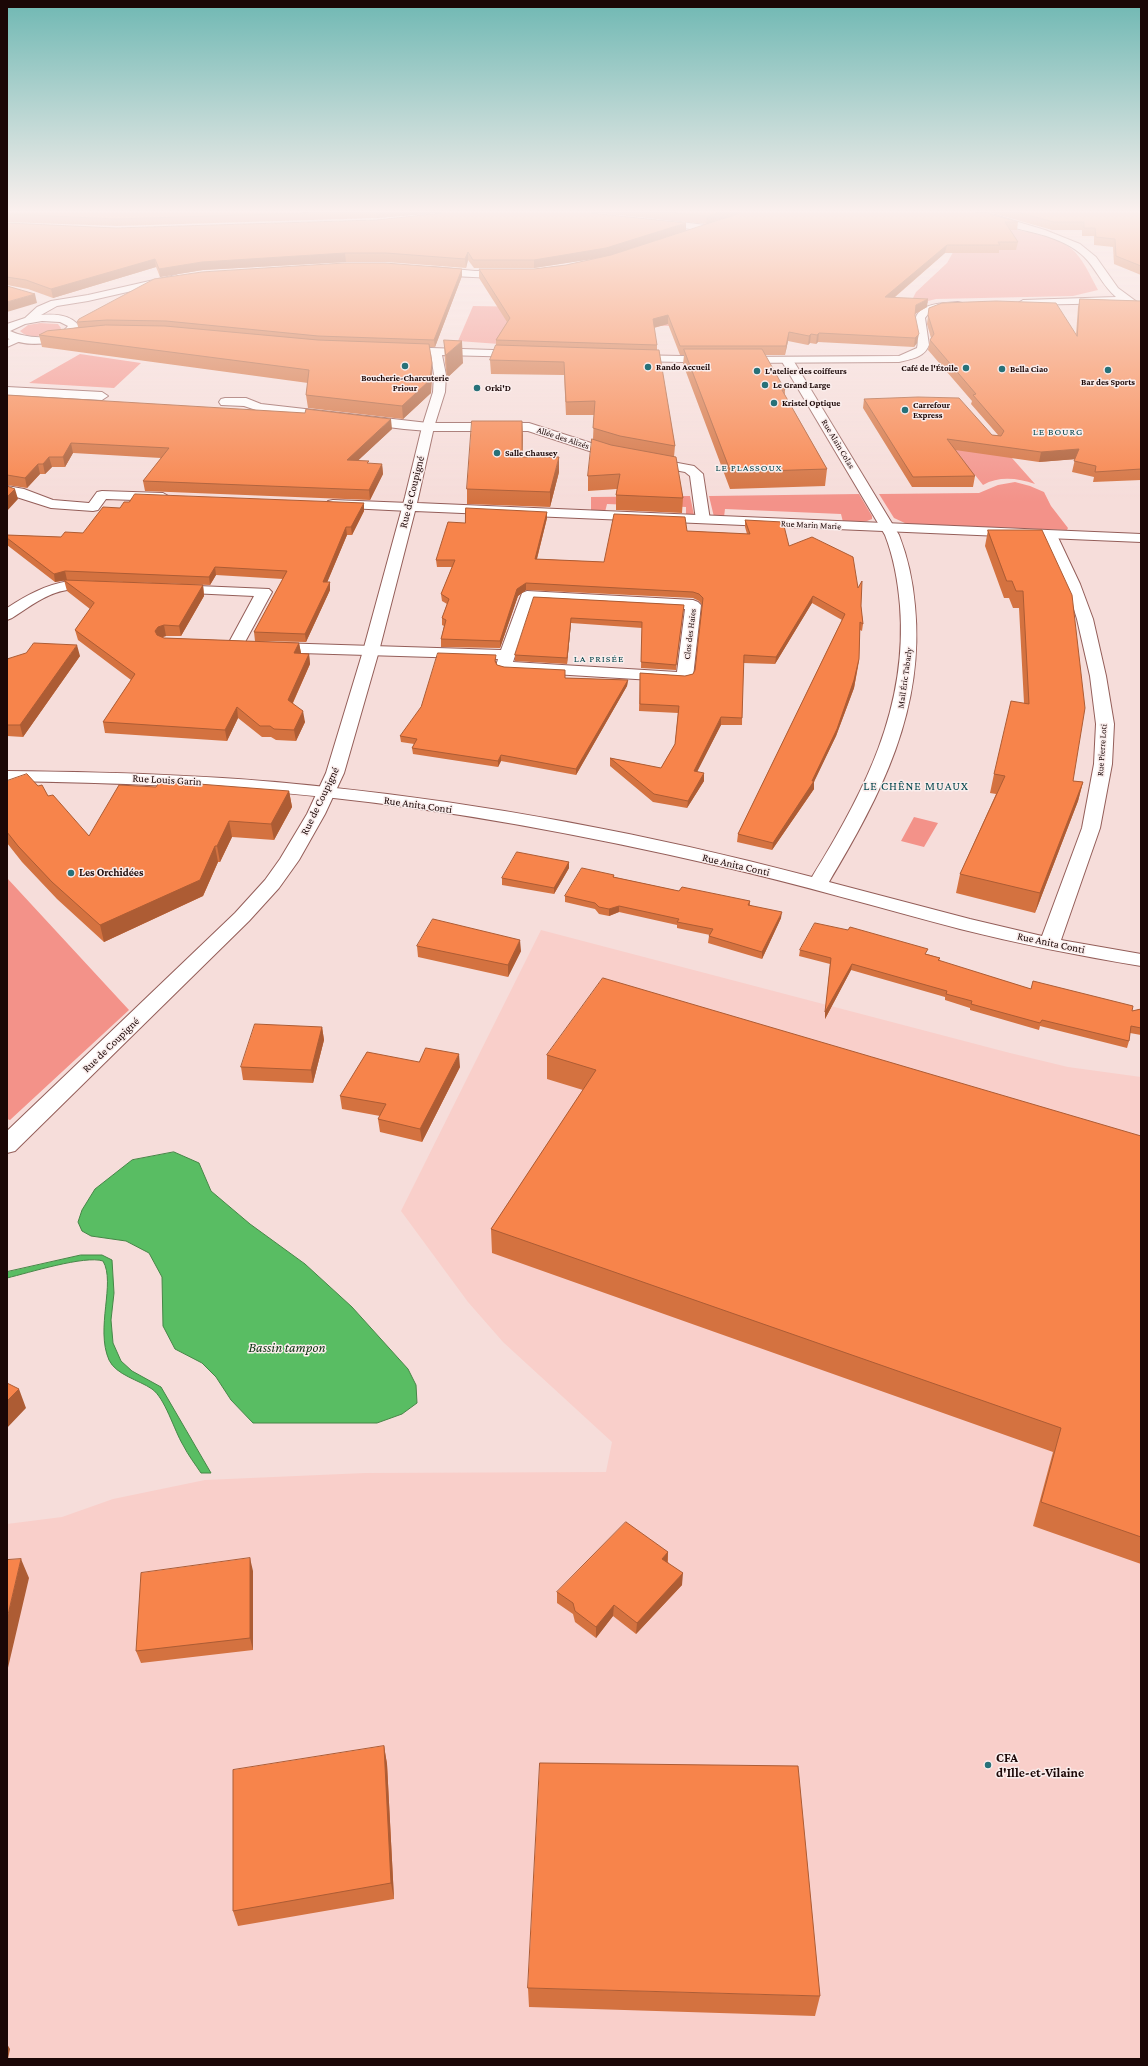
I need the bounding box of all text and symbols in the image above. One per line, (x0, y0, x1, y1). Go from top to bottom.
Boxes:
marker: Boucherie-Charcuterie Priour (400, 361, 410, 371)
marker: Rando Accueil (643, 362, 653, 372)
place label: Rando Accueil (656, 362, 710, 372)
place label: Café de l'Étoile (901, 363, 958, 373)
marker: Café de l'Étoile (961, 363, 971, 373)
marker: Bella Ciao (997, 364, 1007, 374)
place label: Bella Ciao (1010, 364, 1048, 374)
marker: Bar des Sports (1103, 365, 1113, 375)
marker: L'atelier des coiffeurs (752, 366, 762, 376)
place label: L'atelier des coiffeurs (765, 366, 847, 376)
place label: Boucherie-Charcuterie Priour (361, 373, 449, 394)
place label: Bar des Sports (1081, 377, 1135, 387)
marker: Le Grand Large (760, 380, 770, 390)
place label: Le Grand Large (773, 380, 831, 390)
marker: Orki'D (472, 383, 482, 393)
place label: Orki'D (485, 383, 511, 393)
marker: Kristel Optique (769, 398, 779, 408)
place label: Kristel Optique (782, 398, 840, 408)
place label: Carrefour Express (913, 400, 950, 421)
marker: Carrefour Express (900, 405, 910, 415)
street label: Rue Alain Colas (819, 417, 857, 471)
street label: Allée des Alizés (535, 424, 591, 452)
district label: LE BOURG (1033, 426, 1083, 438)
marker: Salle Chausey (492, 448, 502, 458)
place label: Salle Chausey (505, 448, 557, 458)
street label: Rue de Coupigné (397, 455, 427, 529)
district label: LE PLASSOUX (715, 462, 783, 474)
street label: Rue Marin Marie (781, 518, 841, 532)
street label: Clos des Haies (682, 608, 698, 660)
street label: Mail Éric Tabarly (895, 647, 915, 709)
district label: LA PRISÉE (574, 653, 624, 665)
street label: Rue Pierre Loti (1095, 724, 1109, 776)
street label: Rue de Coupigné (298, 765, 342, 837)
street label: Rue Louis Garin (132, 772, 202, 788)
district label: LE CHÊNE MUAUX (863, 779, 969, 793)
street label: Rue Anita Conti (383, 794, 453, 816)
street label: Rue Anita Conti (701, 851, 771, 879)
place label: Les Orchidées (79, 866, 143, 880)
marker: Les Orchidées (66, 868, 76, 878)
street label: Rue Anita Conti (1016, 929, 1086, 957)
street label: Rue de Coupigné (80, 1015, 142, 1075)
water label: Bassin tampon (248, 1340, 326, 1356)
place label: CFA d'Ille-et-Vilaine (996, 1750, 1084, 1781)
marker: CFA d'Ille-et-Vilaine (983, 1760, 993, 1770)

